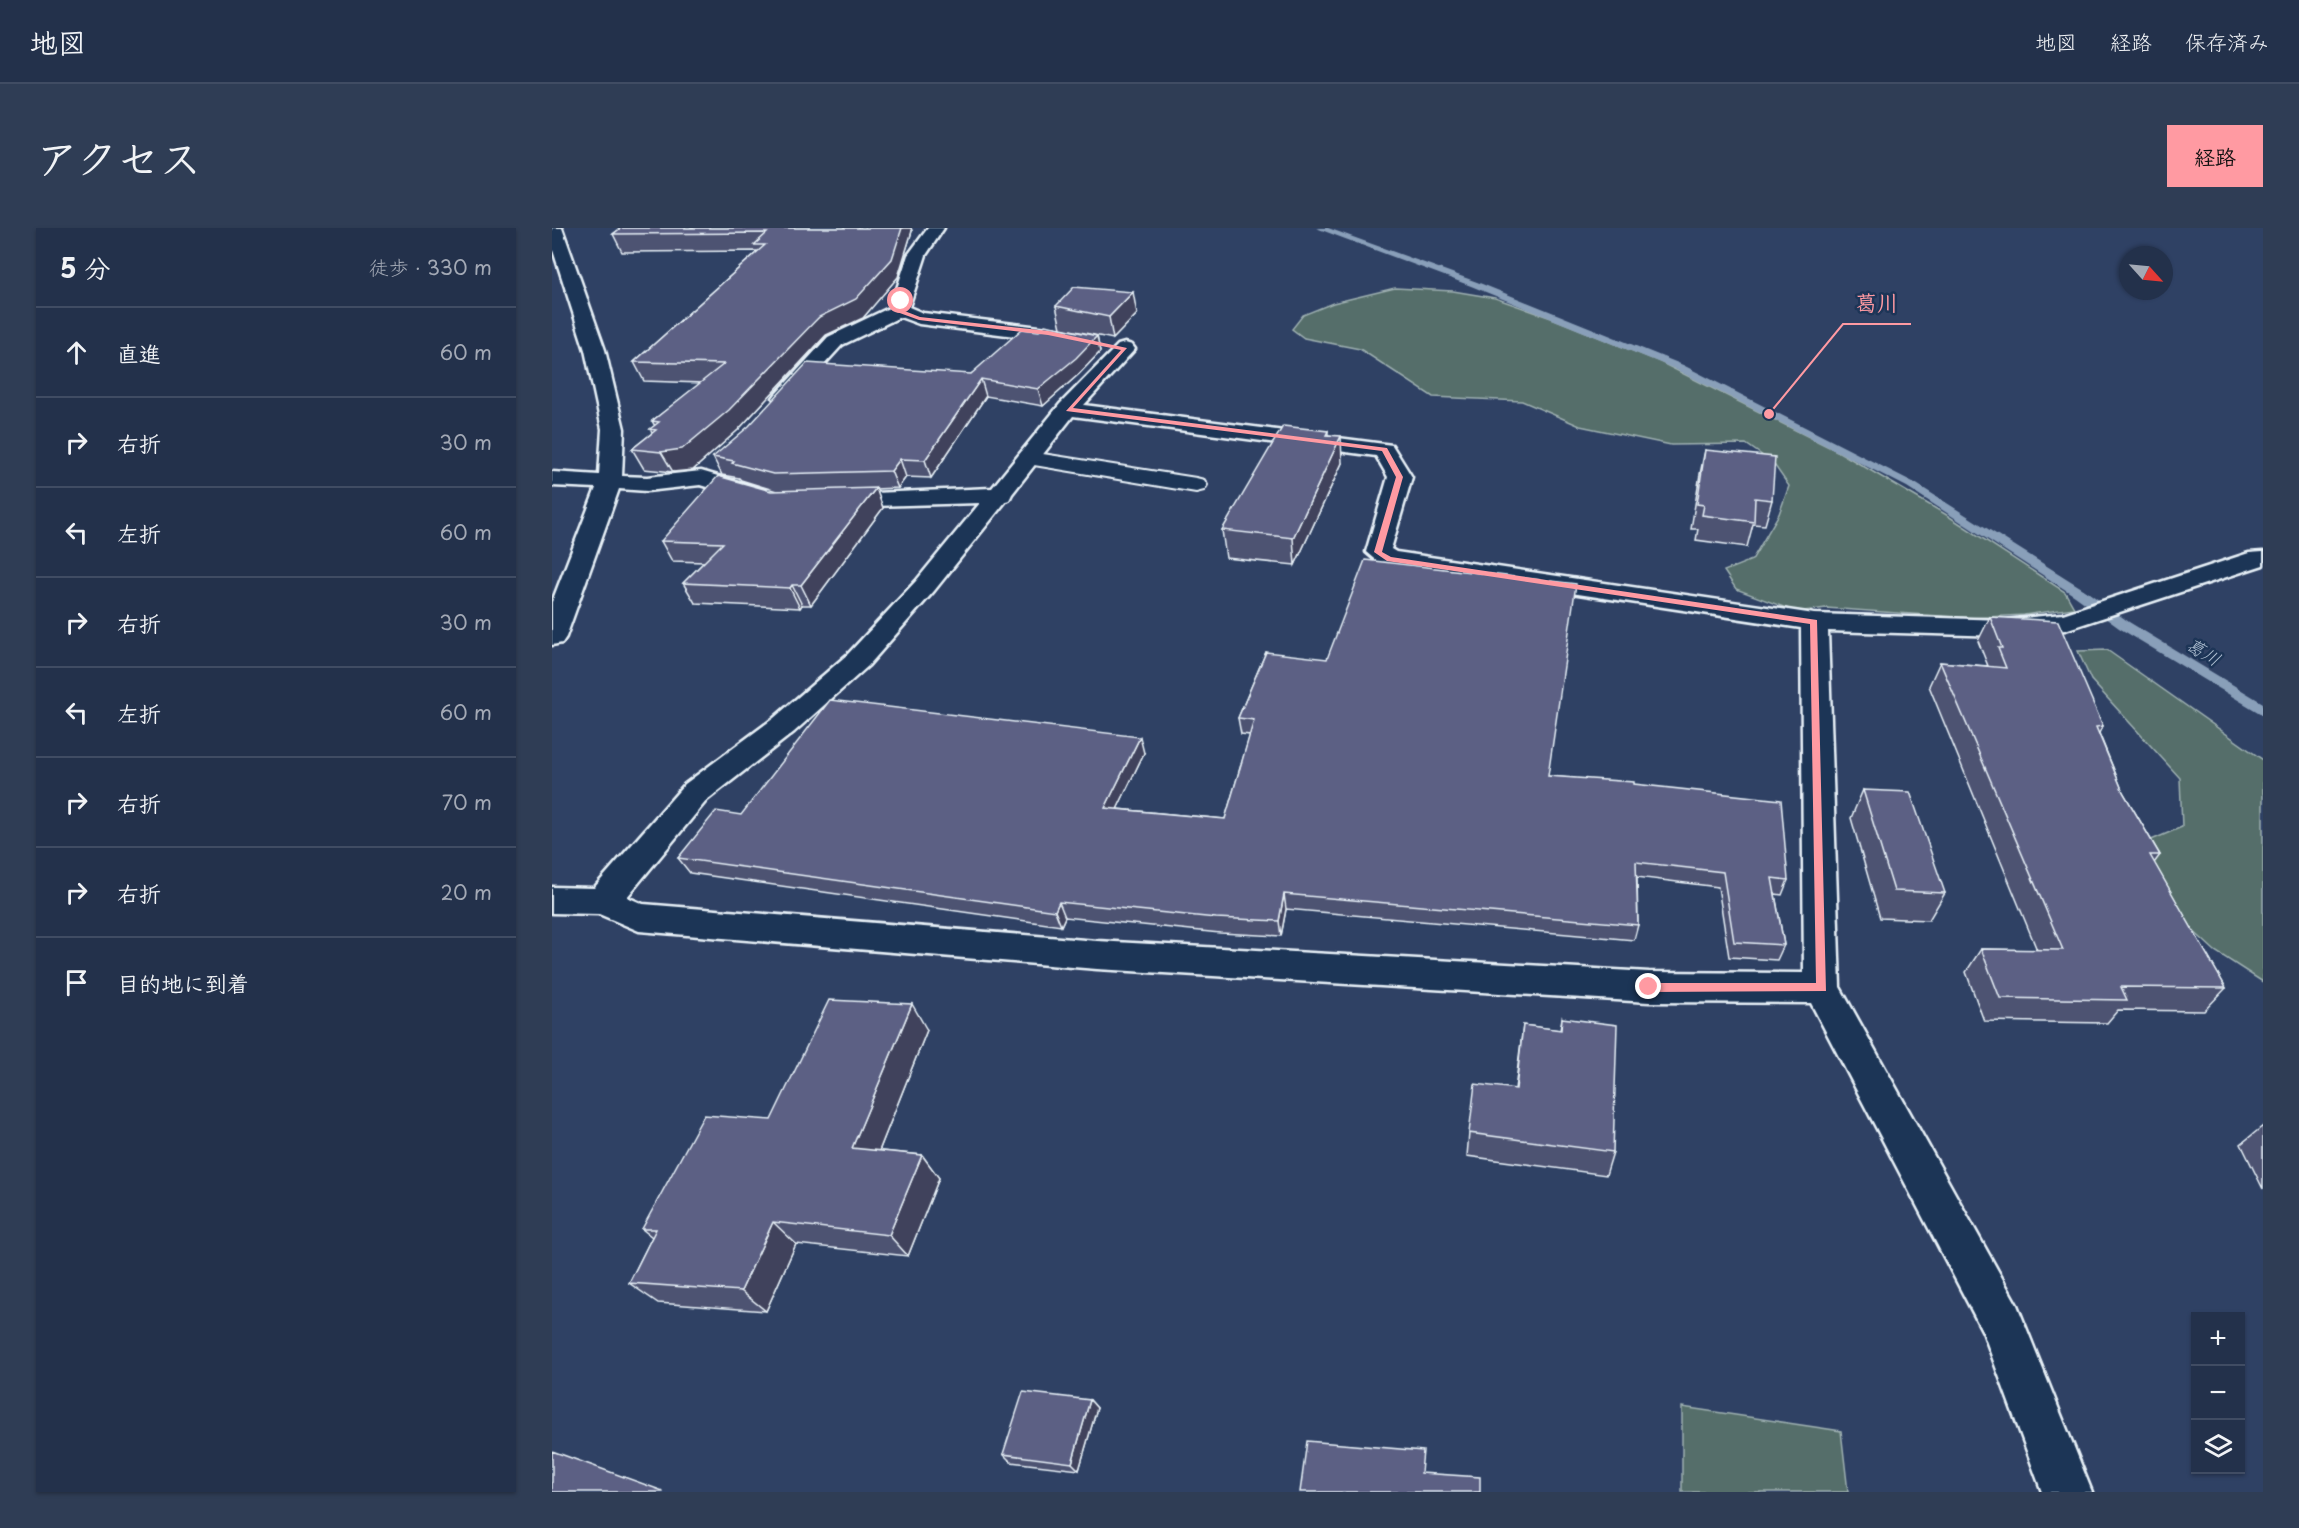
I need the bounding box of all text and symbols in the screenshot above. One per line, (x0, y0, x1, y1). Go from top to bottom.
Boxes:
text: 地図 (30, 20, 86, 63)
text: 地図 (2035, 25, 2077, 57)
text: 経路 (2110, 25, 2152, 57)
text: 保存済み (2185, 25, 2269, 57)
text: アクセス (36, 125, 201, 188)
button: 経路 (2167, 125, 2263, 187)
north arrow (2119, 246, 2173, 300)
text: 5 分 (60, 248, 110, 287)
text: 徒歩 · 330 m (369, 252, 492, 282)
callout: 葛川 (1843, 284, 1911, 324)
text: 葛川 (1855, 285, 1899, 318)
route start (887, 287, 913, 313)
icon: ahead (60, 336, 93, 369)
text: 直進 (117, 336, 161, 369)
text: 60 m (440, 337, 492, 367)
icon: right (60, 426, 93, 459)
text: 右折 (117, 426, 161, 459)
text: 30 m (439, 427, 492, 457)
icon: left (60, 516, 93, 549)
text: 左折 (117, 516, 161, 549)
text: 60 m (440, 517, 492, 547)
icon: right (60, 606, 93, 639)
text: 右折 (117, 606, 161, 639)
text: 30 m (439, 607, 492, 637)
water label: 葛川 (2182, 630, 2226, 672)
icon: left (60, 696, 93, 729)
text: 左折 (117, 696, 161, 729)
text: 60 m (440, 697, 492, 727)
icon: right (60, 786, 93, 819)
text: 右折 (117, 786, 161, 819)
text: 70 m (442, 787, 492, 817)
icon: right (60, 876, 93, 909)
text: 右折 (117, 876, 161, 909)
text: 20 m (440, 877, 492, 907)
icon: arrive (60, 966, 93, 999)
text: 目的地に到着 (117, 966, 249, 999)
route end (1635, 973, 1661, 999)
map controls (2191, 1312, 2245, 1474)
button: + (2191, 1312, 2245, 1366)
button: − (2191, 1366, 2245, 1420)
button: layers (2191, 1420, 2245, 1474)

